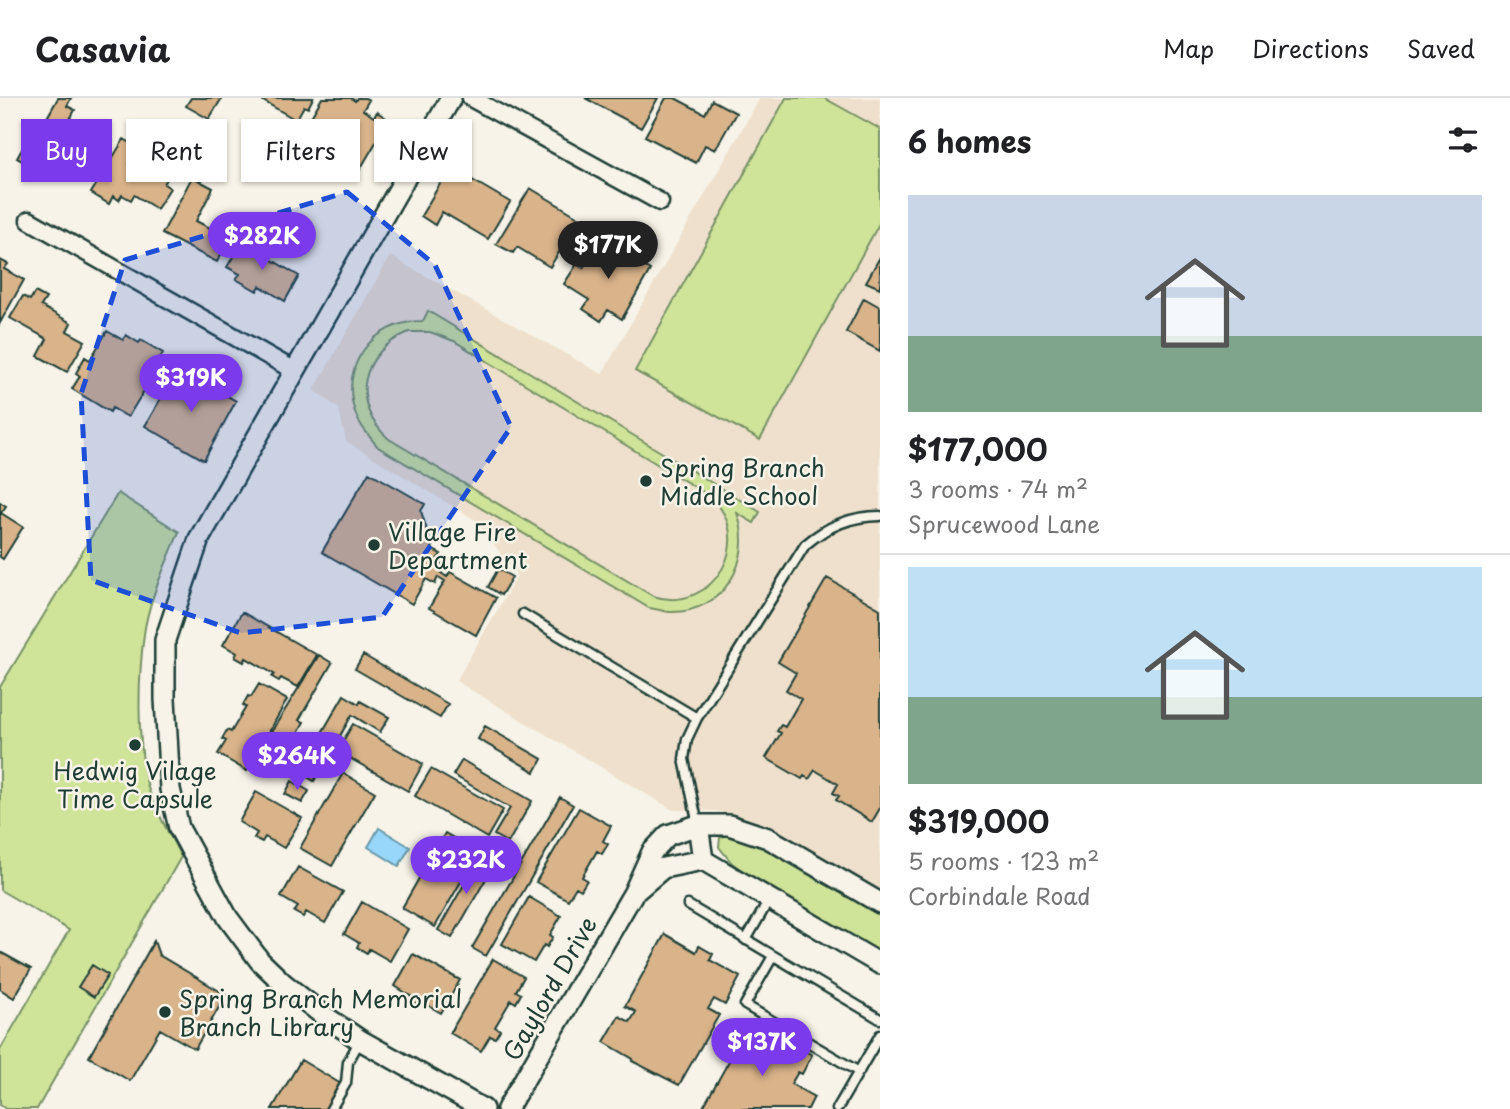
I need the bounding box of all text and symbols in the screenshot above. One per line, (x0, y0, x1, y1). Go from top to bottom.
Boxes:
text: Casavia (35, 23, 170, 73)
text: Map (1163, 30, 1214, 66)
text: Directions (1252, 30, 1369, 66)
text: Saved (1407, 30, 1475, 66)
text: 6 homes (908, 118, 1031, 163)
chip: Buy (21, 119, 112, 182)
chip: Rent (126, 119, 227, 182)
chip: Filters (241, 119, 360, 182)
chip: New (374, 119, 472, 182)
icon: filters (1444, 121, 1482, 159)
pin: $282K (213, 212, 311, 272)
text: $282K (224, 217, 300, 252)
pin: $177K (559, 222, 657, 281)
text: $177K (574, 226, 642, 261)
icon: home (1132, 240, 1258, 366)
pin: $319K (142, 354, 240, 414)
text: $319K (156, 359, 226, 394)
text: $177,000 (908, 426, 1048, 471)
place label: Spring Branch Middle School (660, 449, 825, 513)
text: 3 rooms · 74 m² (908, 471, 1088, 506)
marker: Spring Branch Middle School (638, 473, 654, 489)
text: Sprucewood Lane (908, 506, 1100, 541)
place label: Village Fire Department (388, 513, 528, 577)
marker: Village Fire Department (366, 537, 382, 553)
icon: home (1132, 612, 1258, 738)
pin: $264K (248, 732, 346, 792)
marker: Hedwig Vilage Time Capsule (127, 737, 143, 753)
text: $264K (258, 737, 336, 772)
place label: Hedwig Vilage Time Capsule (53, 752, 217, 816)
text: $319,000 (908, 798, 1049, 843)
pin: $232K (417, 836, 515, 896)
text: $232K (427, 841, 505, 876)
text: 5 rooms · 123 m² (908, 843, 1099, 878)
text: Corbindale Road (908, 878, 1091, 913)
street label: Gaylord Drive (493, 909, 605, 1067)
place label: Spring Branch Memorial Branch Library (179, 980, 462, 1044)
marker: Spring Branch Memorial Branch Library (157, 1004, 173, 1020)
pin: $137K (713, 1018, 811, 1078)
text: $137K (727, 1023, 797, 1058)

